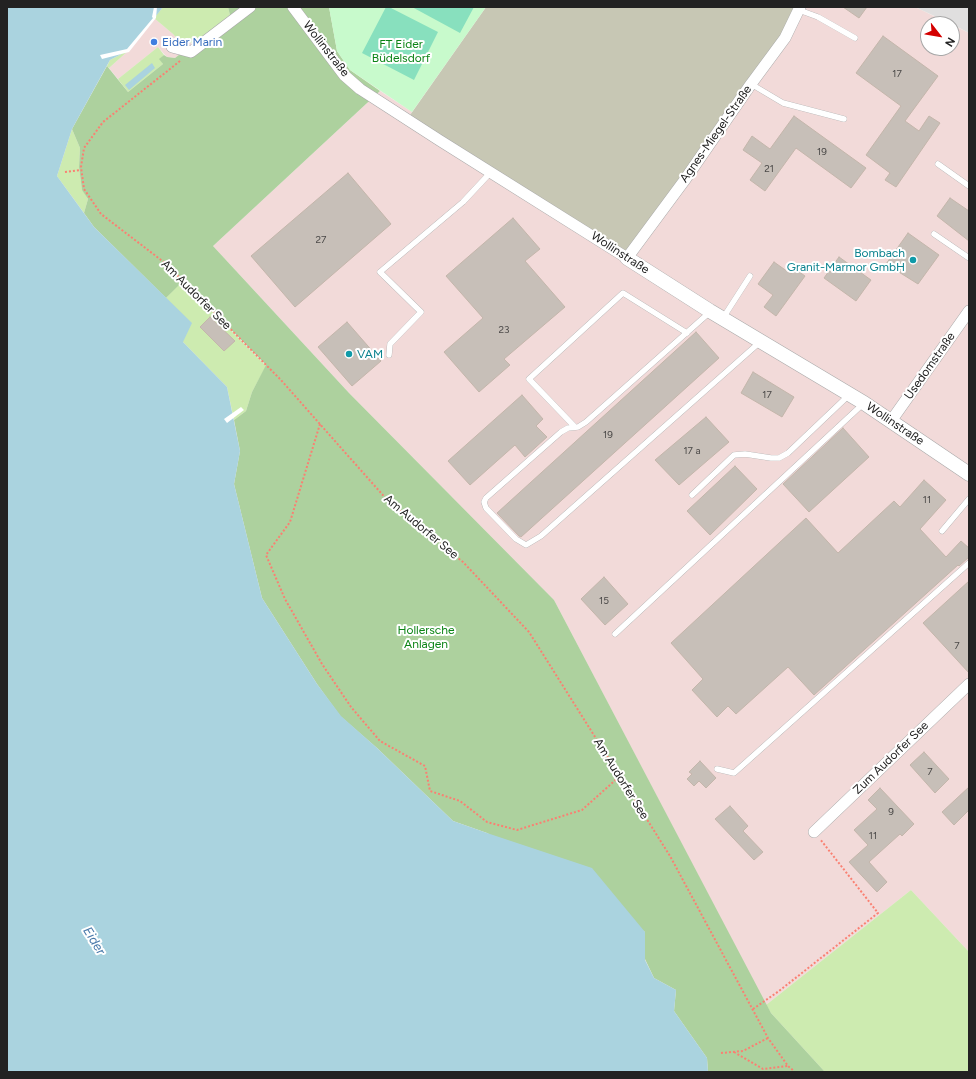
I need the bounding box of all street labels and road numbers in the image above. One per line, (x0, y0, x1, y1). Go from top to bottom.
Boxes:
street label: Wollinstraße (300, 18, 352, 80)
street label: Agnes-Miegel-Straße (677, 83, 755, 185)
street label: Wollinstraße (588, 229, 652, 277)
street label: Am Audorfer See (158, 257, 234, 333)
street label: Usedomstraße (902, 330, 958, 402)
street label: Wollinstraße (863, 399, 927, 449)
street label: Am Audorfer See (381, 492, 461, 562)
street label: Zum Audorfer See (850, 718, 932, 798)
street label: Am Audorfer See (590, 736, 652, 822)

